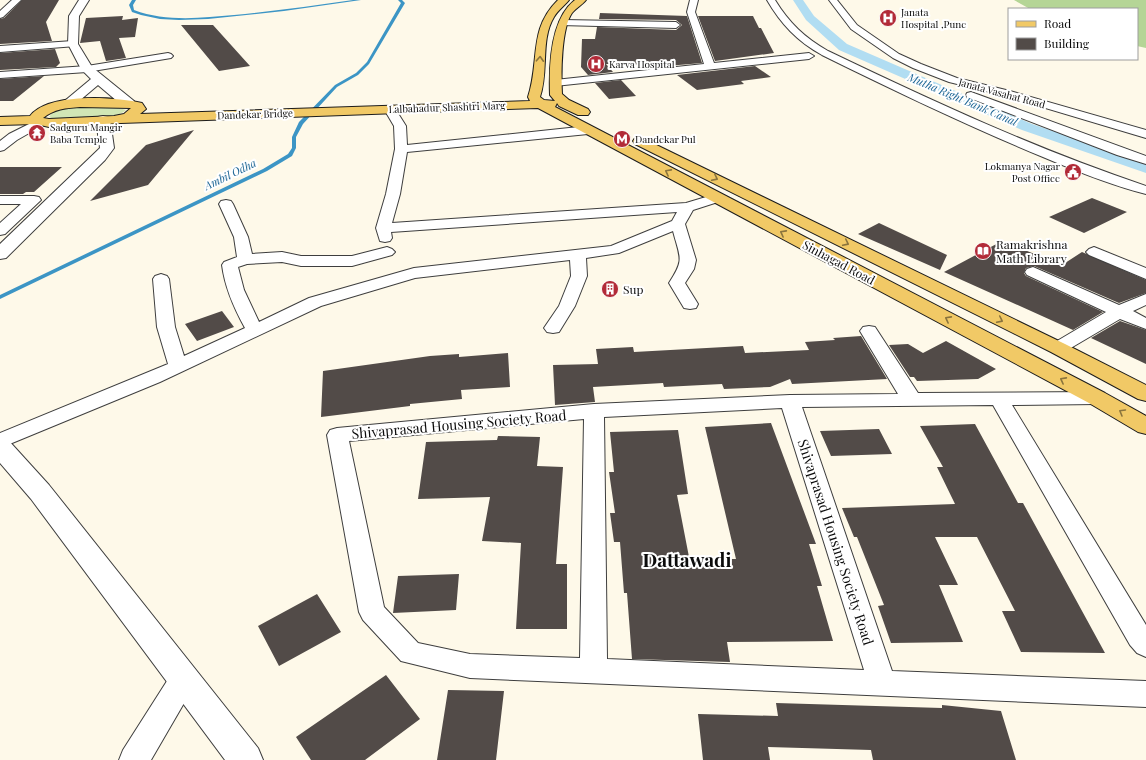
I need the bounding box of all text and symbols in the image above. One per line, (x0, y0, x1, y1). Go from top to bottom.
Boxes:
place label: Janata Hospital ,Pune (900, 5, 966, 31)
hospital icon: Janata Hospital ,Pune (878, 8, 898, 28)
legend (1008, 8, 1138, 60)
text: Road (1044, 15, 1071, 31)
text: Building (1044, 35, 1090, 51)
hospital icon: Karva Hospital (586, 54, 606, 74)
one-way arrow (535, 56, 544, 62)
place label: Karva Hospital (609, 57, 675, 71)
water label: Mutha Right Bank Canal (905, 69, 1021, 129)
street label: Janata Vasahat Road (956, 74, 1047, 111)
street label: Lalbahadur Shashtri Marg (388, 98, 506, 116)
street label: Dandekar Bridge (217, 106, 293, 122)
place label: Sadguru Mangir Baba Temple (50, 120, 123, 146)
temple icon: Sadguru Mangir Baba Temple (27, 123, 47, 143)
metro station icon: Dandekar Pul (612, 129, 632, 149)
place label: Dandekar Pul (635, 132, 696, 146)
water label: Ambil Odha (201, 155, 259, 193)
place label: Lokmanya Nagar Post Office (985, 159, 1061, 185)
public building icon: Lokmanya Nagar Post Office (1063, 162, 1083, 182)
one-way arrow (665, 169, 672, 177)
one-way arrow (711, 173, 718, 181)
one-way arrow (780, 230, 787, 237)
street label: Sinhagad Road (800, 236, 878, 288)
place label: Ramakrishna Math Library (996, 236, 1067, 266)
one-way arrow (841, 238, 849, 246)
library icon: Ramakrishna Math Library (973, 241, 993, 261)
building icon: Sup (600, 279, 620, 299)
place label: Sup (623, 281, 643, 297)
one-way arrow (995, 315, 1003, 322)
one-way arrow (945, 317, 952, 324)
one-way arrow (1060, 377, 1067, 385)
street label: Shivaprasad Housing Society Road (351, 405, 567, 443)
one-way arrow (1119, 410, 1126, 417)
street label: Shivaprasad Housing Society Road (794, 437, 878, 647)
district label: Dattawadi (643, 546, 731, 572)

